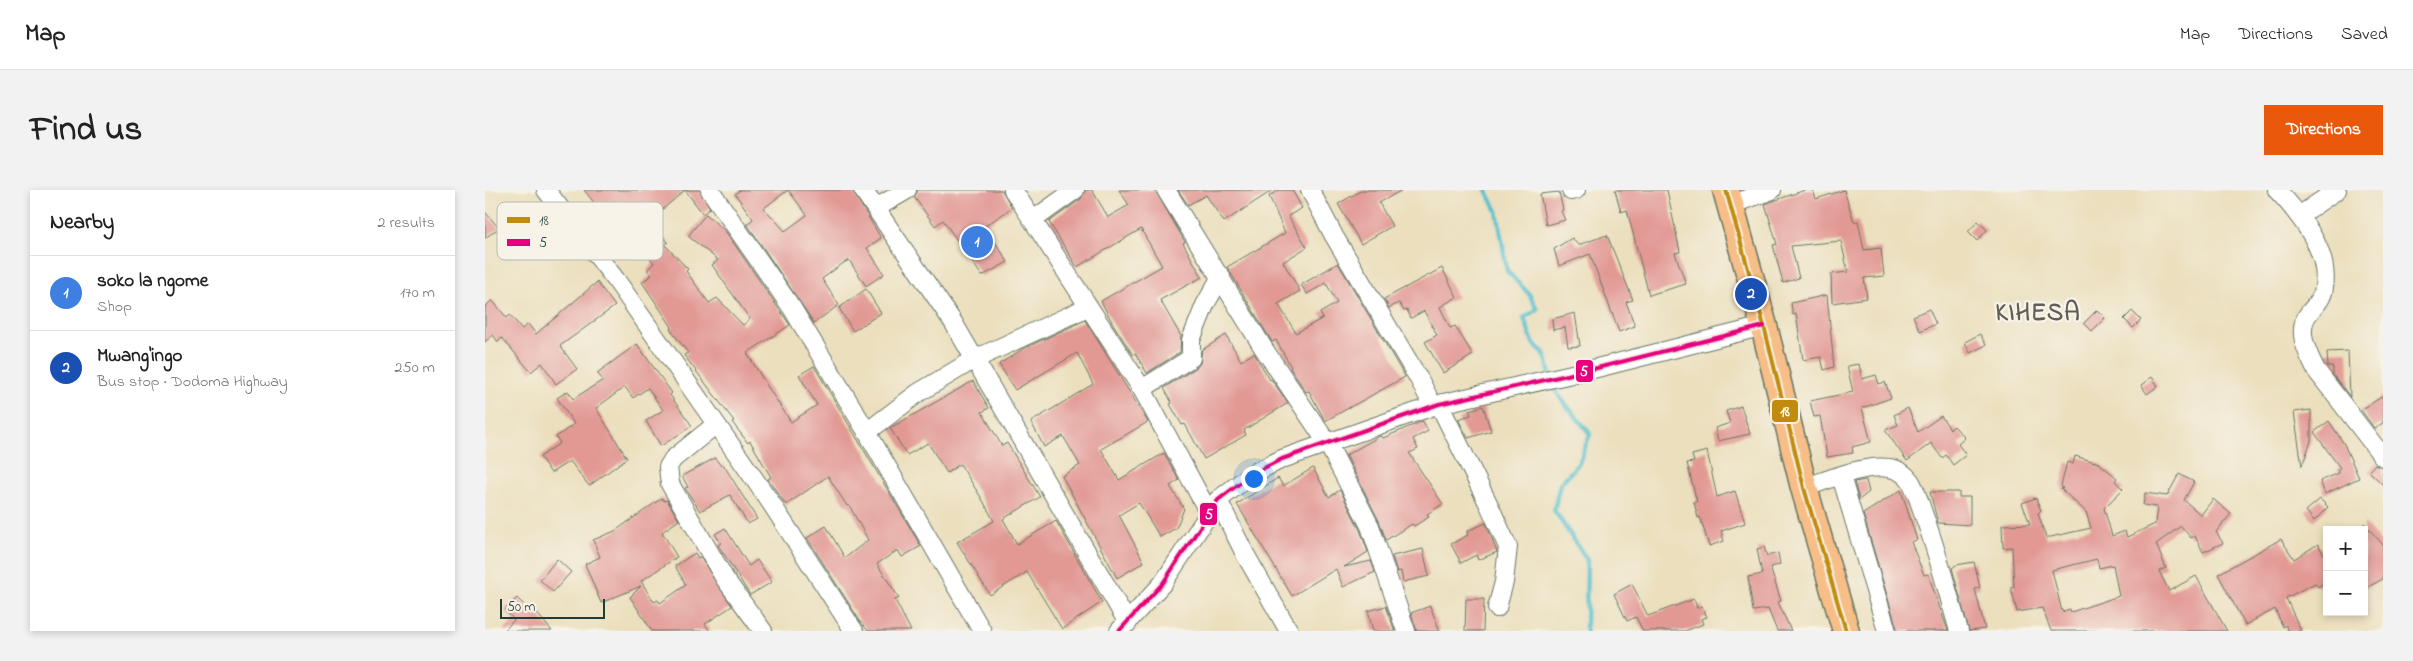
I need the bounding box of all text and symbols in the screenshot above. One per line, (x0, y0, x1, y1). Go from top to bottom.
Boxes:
text: Map (25, 17, 66, 52)
text: Map (2180, 22, 2210, 48)
text: Directions (2238, 22, 2313, 48)
text: Saved (2341, 22, 2388, 48)
text: Find us (30, 105, 142, 156)
button: Directions (2264, 105, 2383, 155)
legend (497, 202, 663, 260)
text: Nearby (50, 208, 114, 238)
text: 2 results (377, 211, 435, 235)
text: 18 (539, 211, 549, 232)
pin: 1 (961, 223, 993, 261)
text: 5 (539, 233, 547, 254)
text: soko la ngome (97, 268, 208, 295)
pin: 2 (1735, 275, 1767, 313)
text: 1 (63, 281, 69, 305)
text: 170 m (400, 281, 435, 305)
text: Shop (97, 295, 132, 319)
district label: KIHESA (1995, 296, 2081, 332)
text: Mwang'ingo (97, 343, 182, 370)
text: 2 (62, 356, 70, 380)
text: 250 m (395, 356, 435, 380)
line badge: 5 (1575, 359, 1594, 383)
text: 5 (1580, 362, 1588, 383)
text: Bus stop · Dodoma Highway (97, 370, 288, 394)
line badge: 18 (1771, 399, 1799, 423)
text: 18 (1780, 402, 1791, 423)
your location (1241, 466, 1267, 492)
line badge: 5 (1199, 502, 1218, 526)
text: 5 (1205, 505, 1213, 526)
map controls (2323, 526, 2368, 616)
button: + (2323, 526, 2368, 571)
button: − (2323, 571, 2368, 616)
scale bar (500, 596, 605, 619)
text: 50 m (507, 597, 535, 618)

